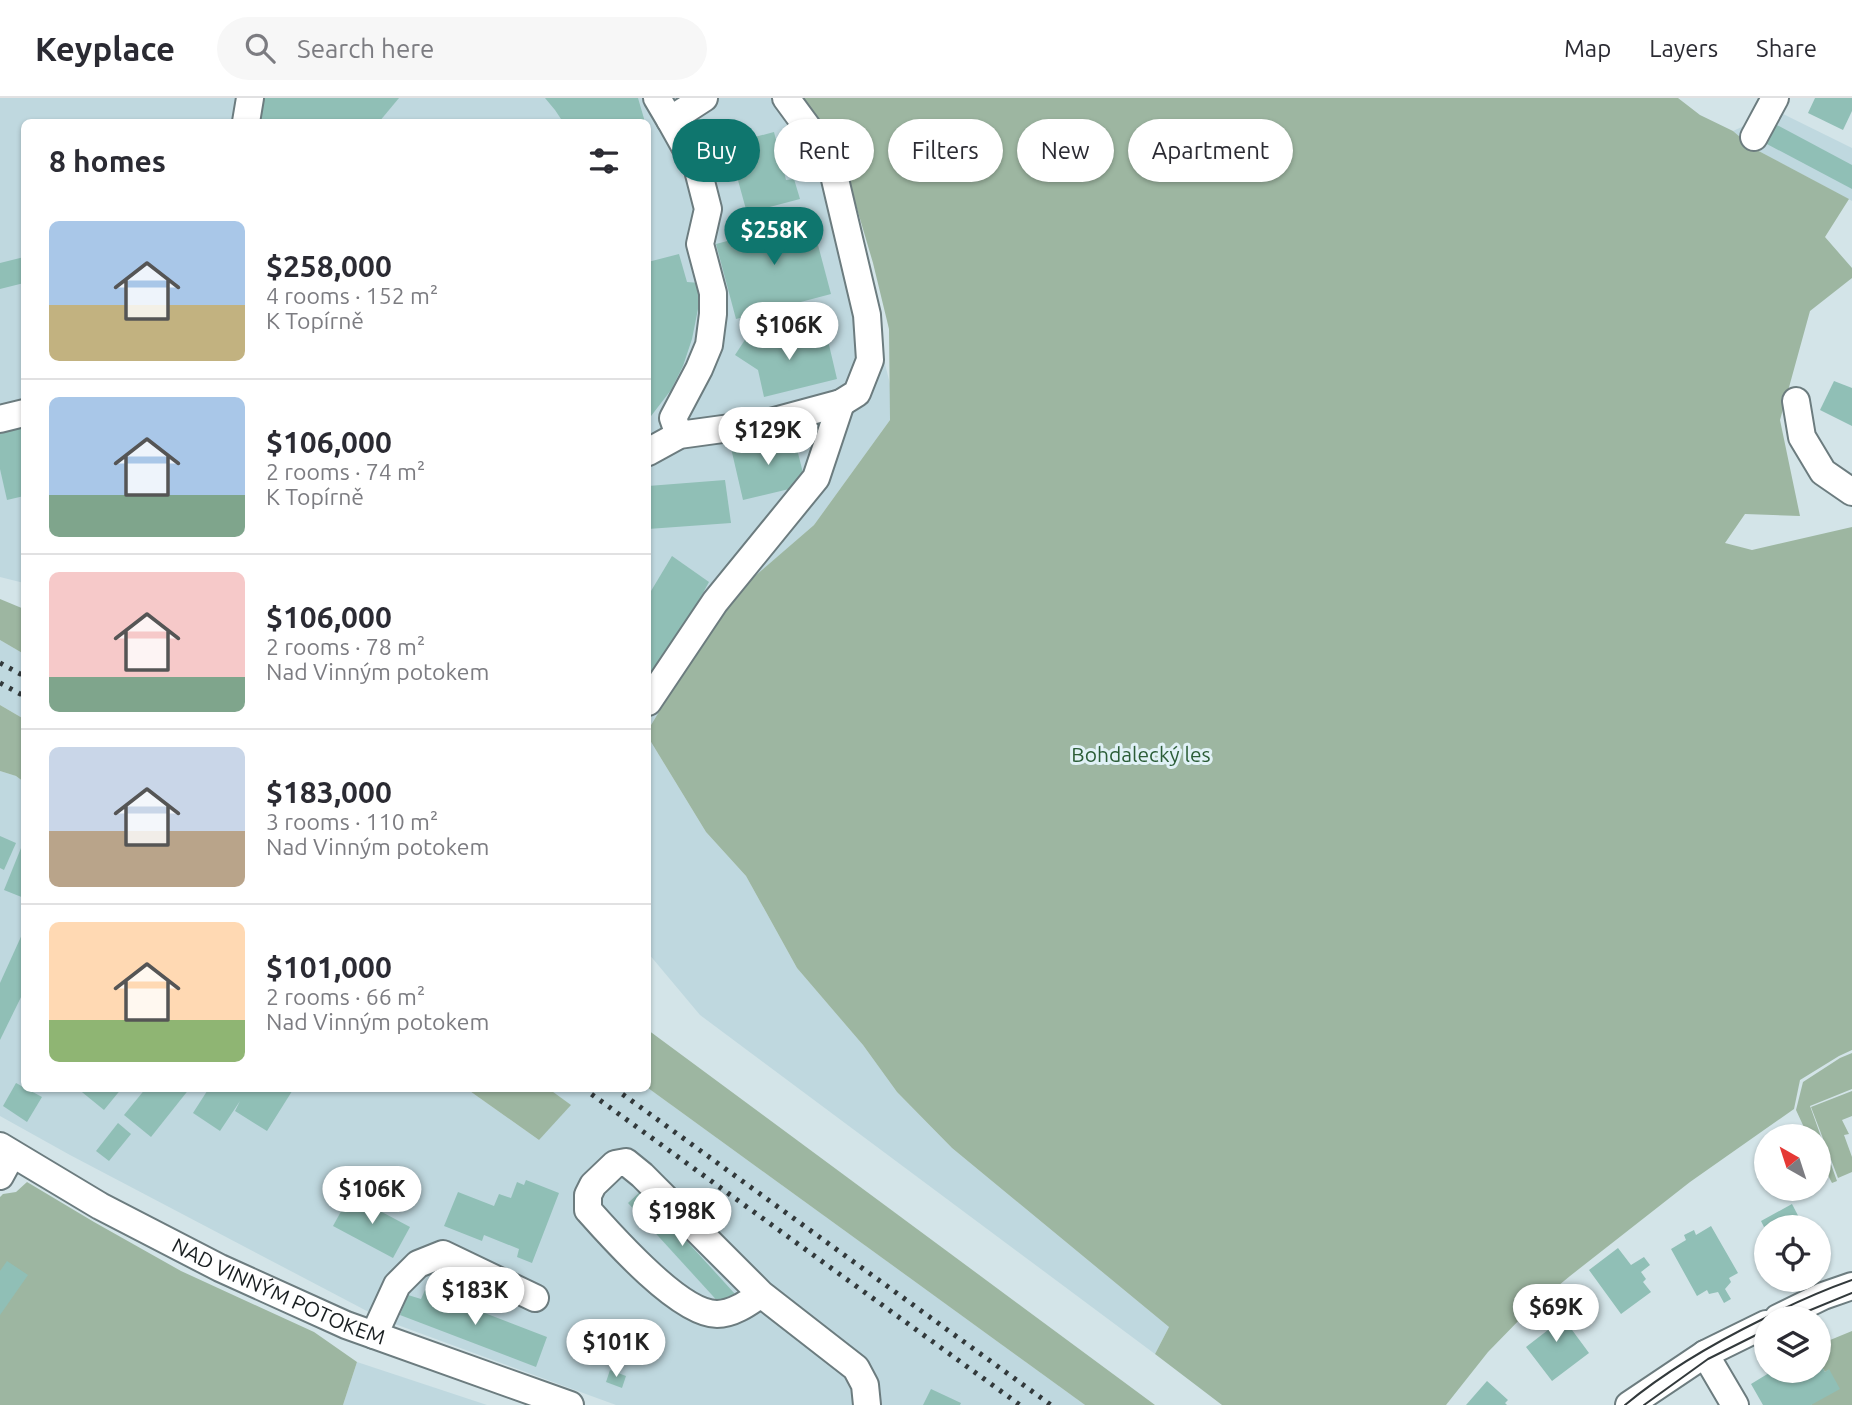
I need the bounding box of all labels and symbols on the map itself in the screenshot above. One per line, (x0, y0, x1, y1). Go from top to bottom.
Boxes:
pin: $258K (725, 208, 823, 267)
pin: $106K (740, 302, 838, 362)
pin: $129K (719, 408, 817, 467)
park label: Bohdalecký les (1071, 742, 1211, 766)
north arrow (1754, 1124, 1830, 1200)
pin: $106K (323, 1166, 421, 1226)
pin: $198K (633, 1188, 731, 1248)
street label: NAD VINNÝM POTOKEM (168, 1232, 389, 1349)
pin: $183K (426, 1268, 524, 1327)
pin: $69K (1515, 1284, 1597, 1344)
pin: $101K (567, 1320, 665, 1379)

